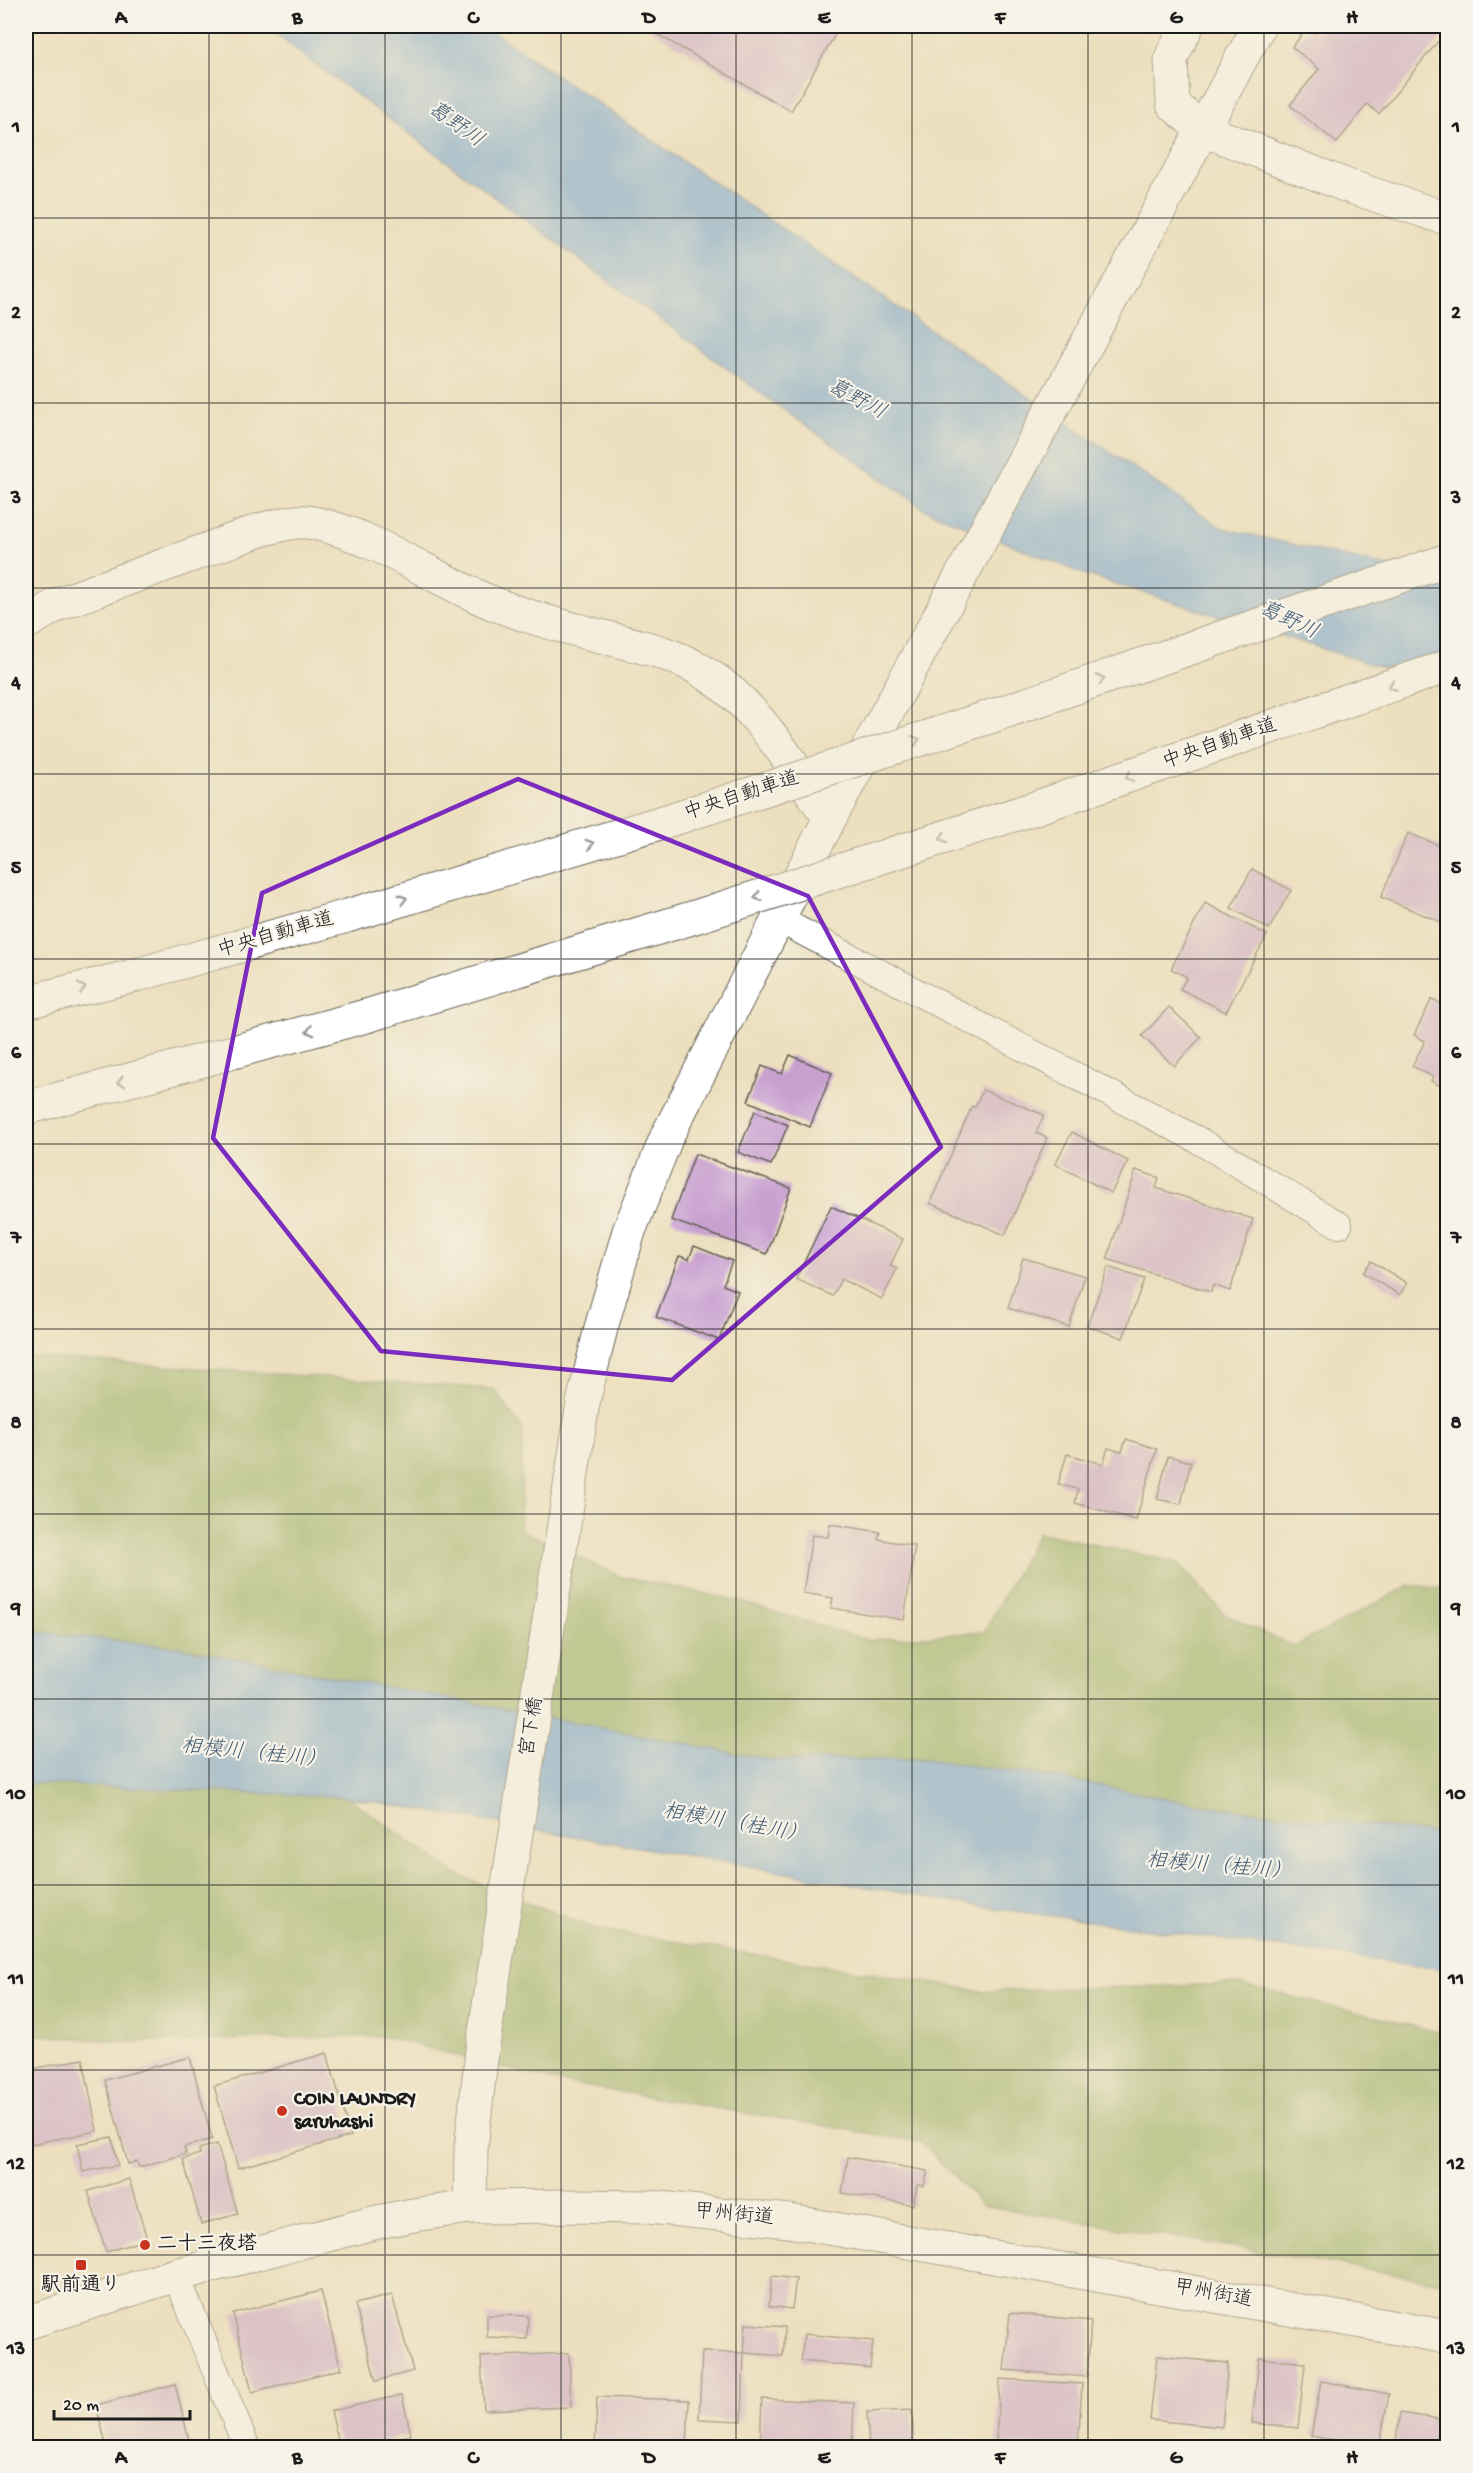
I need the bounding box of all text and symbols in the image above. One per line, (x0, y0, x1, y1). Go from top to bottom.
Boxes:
text: A (114, 8, 129, 31)
text: B (291, 8, 303, 31)
text: C (467, 8, 481, 31)
text: D (640, 8, 656, 31)
text: E (818, 8, 832, 31)
text: F (994, 8, 1007, 31)
text: G (1170, 8, 1184, 31)
text: H (1346, 8, 1358, 31)
water label: 葛野川 (422, 97, 489, 154)
text: 1 (11, 117, 20, 140)
text: 1 (1451, 117, 1460, 140)
text: 2 (11, 303, 21, 326)
text: 2 (1451, 303, 1461, 326)
water label: 葛野川 (822, 374, 890, 427)
text: 3 (10, 488, 21, 511)
text: 3 (1450, 488, 1461, 511)
water label: 葛野川 (1254, 596, 1322, 647)
text: 4 (10, 673, 21, 696)
one-way arrow (1095, 673, 1106, 686)
text: 4 (1450, 673, 1461, 696)
one-way arrow (1387, 678, 1398, 691)
street label: 中央自動車道 (1159, 713, 1280, 775)
one-way arrow (910, 735, 921, 748)
street label: 中央自動車道 (681, 766, 803, 826)
one-way arrow (1124, 769, 1134, 782)
one-way arrow (938, 831, 949, 843)
one-way arrow (584, 839, 595, 851)
text: 5 (11, 858, 22, 881)
text: 5 (1451, 858, 1462, 881)
one-way arrow (753, 890, 764, 902)
one-way arrow (397, 894, 408, 906)
street label: 中央自動車道 (215, 906, 337, 964)
one-way arrow (77, 983, 87, 996)
one-way arrow (305, 1024, 315, 1036)
text: 6 (11, 1043, 22, 1066)
text: 6 (1451, 1043, 1462, 1066)
one-way arrow (117, 1075, 127, 1087)
text: 7 (10, 1228, 23, 1251)
text: 7 (1450, 1228, 1463, 1251)
text: 8 (11, 1413, 22, 1436)
text: 8 (1451, 1413, 1462, 1436)
text: 9 (10, 1599, 21, 1622)
text: 9 (1450, 1599, 1461, 1622)
street label: 宮下橋 (516, 1695, 549, 1758)
water label: 相模川（桂川） (180, 1733, 329, 1775)
text: 10 (5, 1784, 26, 1807)
text: 10 (1445, 1784, 1466, 1807)
water label: 相模川（桂川） (660, 1798, 810, 1850)
water label: 相模川（桂川） (1145, 1847, 1293, 1887)
text: 11 (7, 1969, 24, 1992)
text: 11 (1447, 1969, 1464, 1992)
place label: COIN LAUNDRY saruhashi (293, 2089, 416, 2135)
marker: COIN LAUNDRY saruhashi (275, 2104, 289, 2118)
text: 12 (6, 2154, 25, 2177)
text: 12 (1446, 2154, 1465, 2177)
street label: 甲州街道 (693, 2199, 775, 2231)
place label: 二十三夜塔 (157, 2232, 257, 2257)
marker: 二十三夜塔 (138, 2238, 152, 2252)
marker: 駅前通り (74, 2258, 88, 2272)
place label: 駅前通り (41, 2273, 121, 2298)
street label: 甲州街道 (1172, 2275, 1255, 2313)
text: 13 (6, 2339, 25, 2362)
text: 13 (1446, 2339, 1465, 2362)
scale bar (54, 2383, 190, 2421)
text: 20 m (63, 2396, 99, 2417)
text: A (114, 2448, 129, 2471)
text: B (291, 2448, 303, 2471)
text: C (467, 2448, 481, 2471)
text: D (640, 2448, 656, 2471)
text: E (818, 2448, 832, 2471)
text: F (994, 2448, 1007, 2471)
text: G (1170, 2448, 1184, 2471)
text: H (1346, 2448, 1358, 2471)

